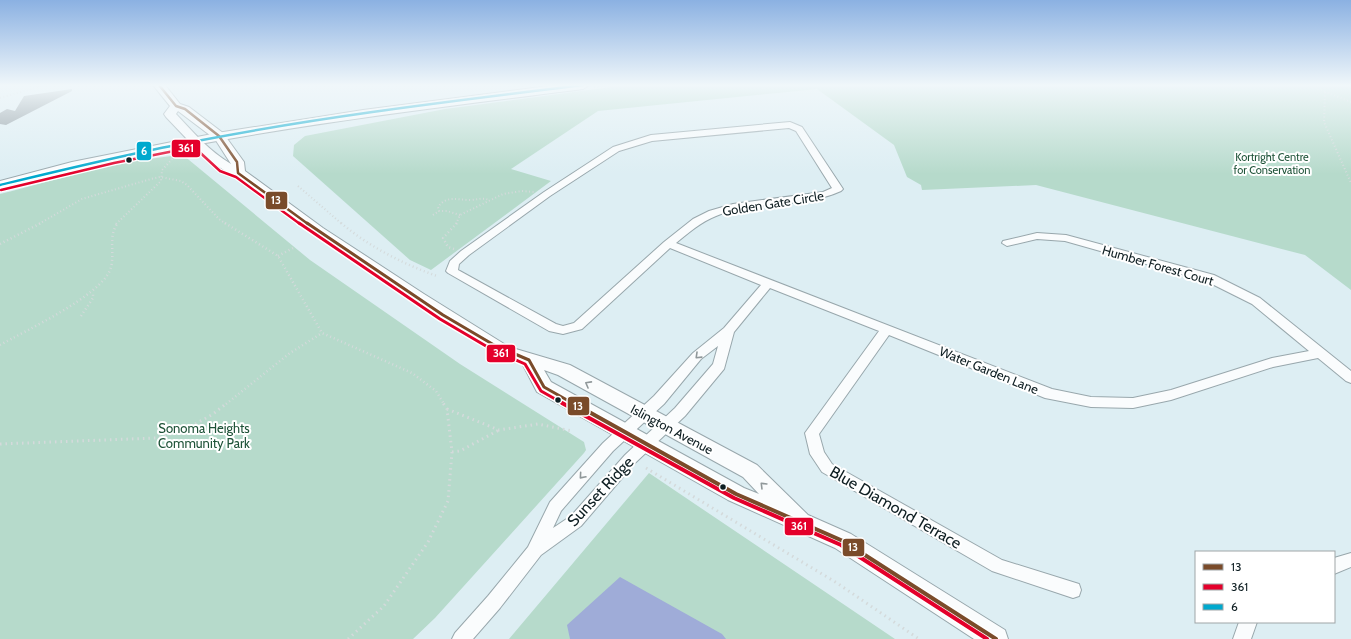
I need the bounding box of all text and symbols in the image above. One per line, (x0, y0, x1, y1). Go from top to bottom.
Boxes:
line badge: 361 (171, 139, 201, 158)
line badge: 6 (136, 141, 152, 161)
text: 361 (178, 141, 194, 155)
text: 6 (141, 144, 147, 158)
park label: Kortright Centre for Conservation (1234, 150, 1310, 177)
unlabelled marker (124, 155, 134, 165)
street label: Golden Gate Circle (721, 187, 825, 219)
line badge: 13 (265, 191, 288, 210)
text: 13 (271, 193, 281, 207)
street label: Humber Forest Court (1100, 241, 1216, 289)
street label: Water Garden Lane (937, 343, 1041, 397)
line badge: 361 (486, 344, 516, 363)
text: 361 (493, 346, 509, 360)
one-way arrow (695, 352, 703, 359)
one-way arrow (585, 381, 592, 388)
unlabelled marker (553, 395, 563, 405)
line badge: 13 (567, 396, 590, 416)
text: 13 (573, 399, 583, 413)
street label: Islington Avenue (628, 401, 716, 458)
park label: Sonoma Heights Community Park (158, 420, 250, 451)
street label: Sunset Ridge (563, 453, 637, 530)
street label: Blue Diamond Terrace (827, 462, 965, 553)
one-way arrow (580, 472, 587, 479)
unlabelled marker (718, 482, 728, 492)
one-way arrow (760, 482, 768, 490)
line badge: 361 (784, 517, 814, 536)
text: 361 (791, 519, 807, 533)
line badge: 13 (842, 538, 865, 557)
text: 13 (848, 540, 858, 554)
legend (1195, 551, 1335, 623)
text: 13 (1231, 559, 1241, 574)
text: 361 (1231, 579, 1248, 594)
text: 6 (1231, 599, 1238, 614)

